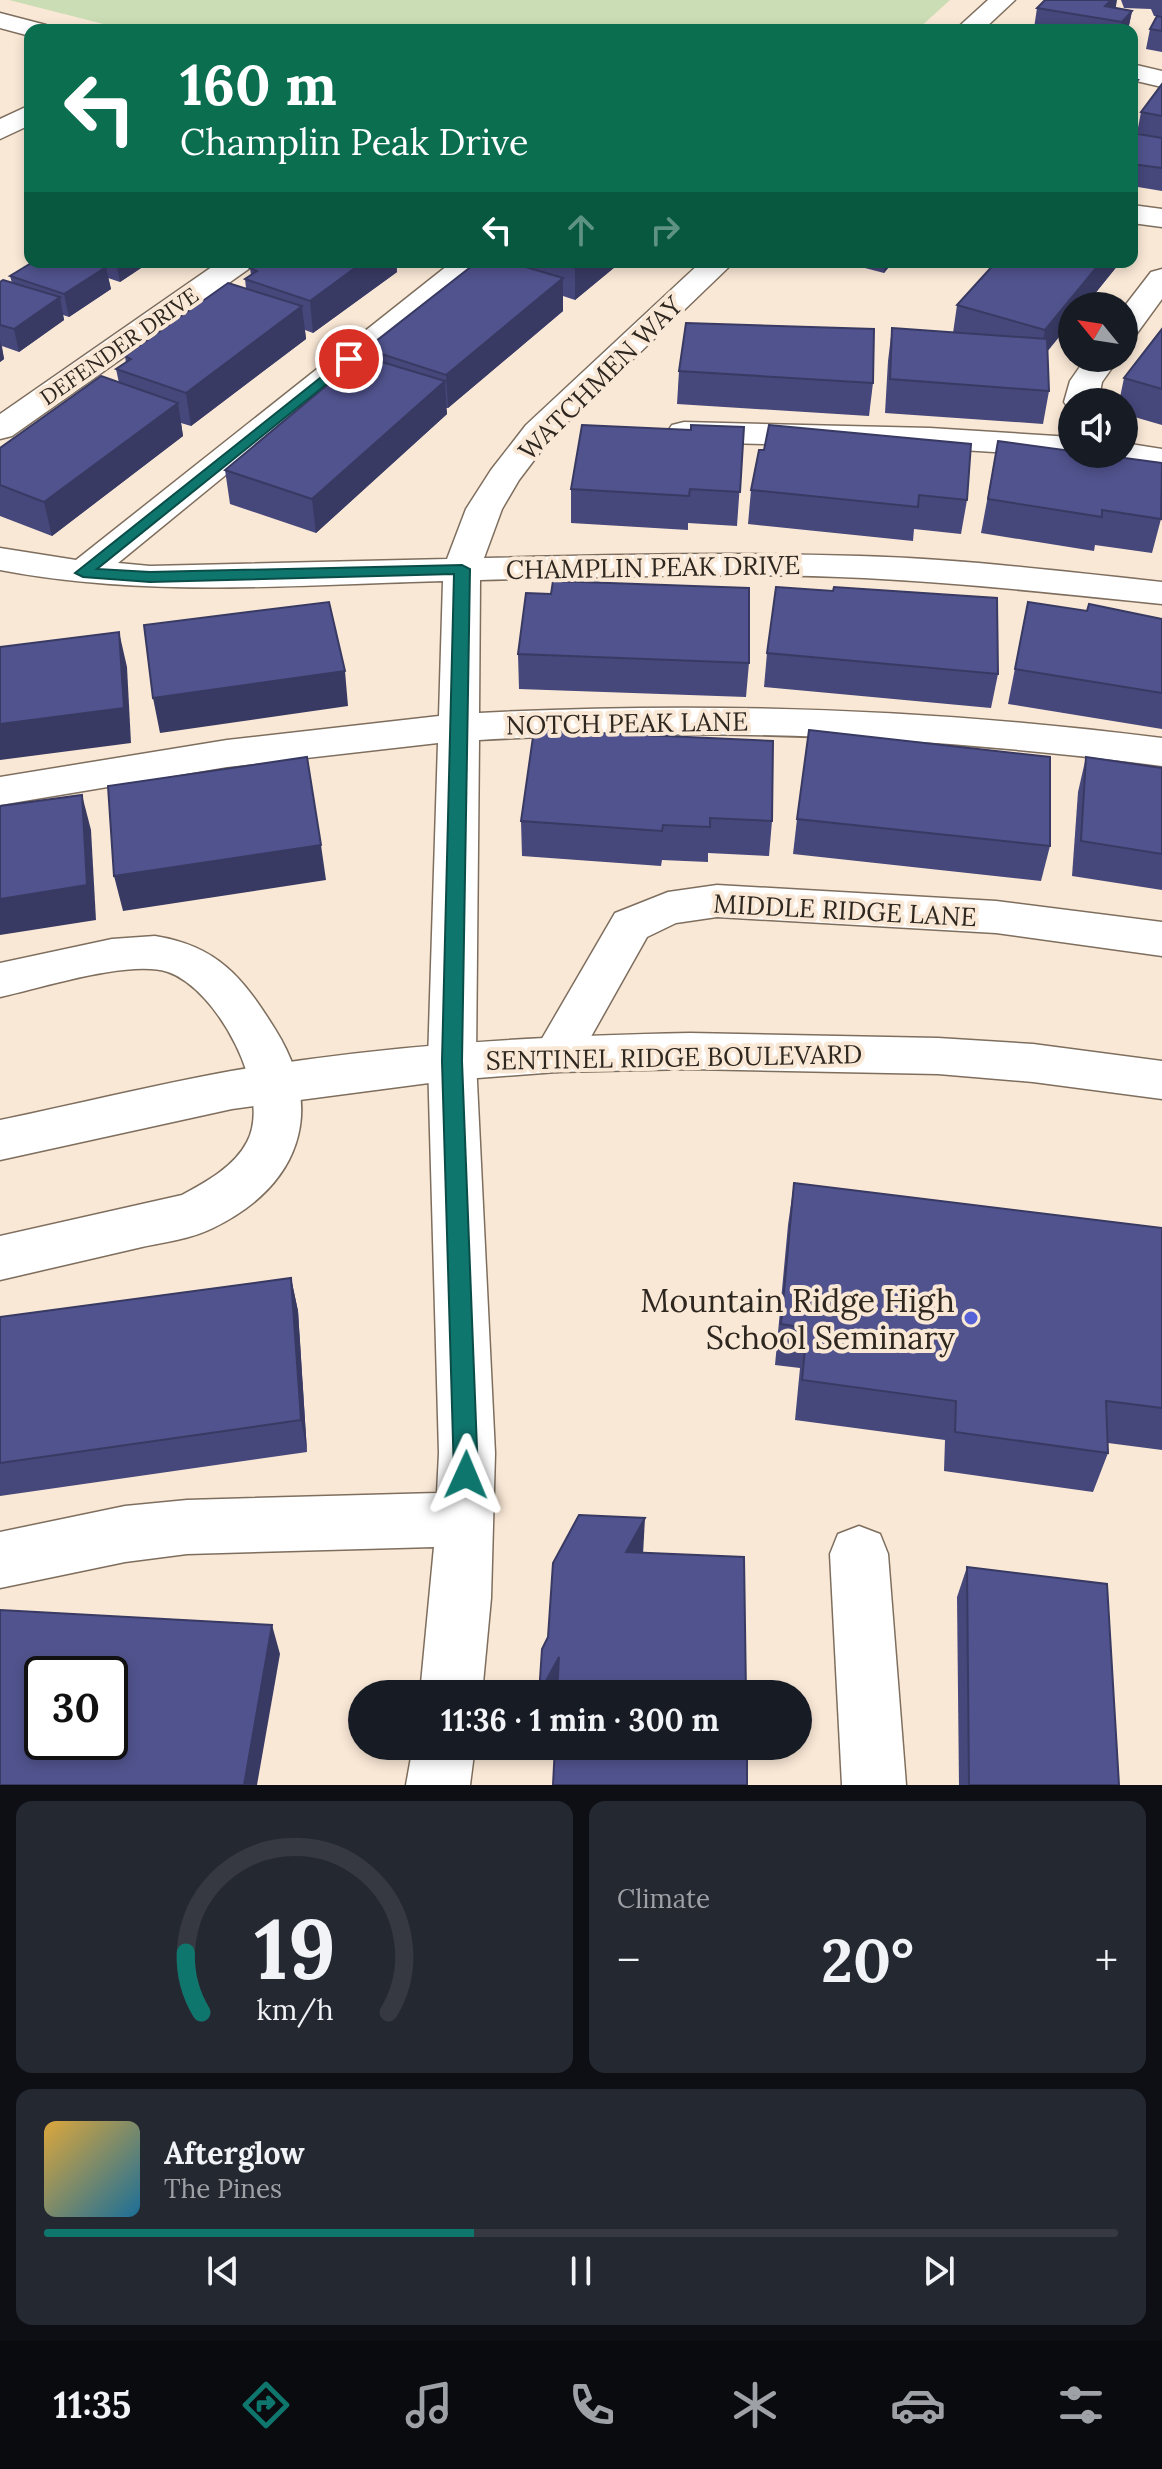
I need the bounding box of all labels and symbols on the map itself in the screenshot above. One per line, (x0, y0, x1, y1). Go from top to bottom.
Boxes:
street label: DEFENDER DRIVE (34, 281, 204, 411)
street label: WATCHMEN WAY (511, 289, 689, 467)
north arrow (1058, 292, 1138, 372)
pin (315, 325, 383, 393)
street label: CHAMPLIN PEAK DRIVE (505, 548, 801, 586)
street label: NOTCH PEAK LANE (506, 704, 748, 742)
street label: MIDDLE RIDGE LANE (712, 887, 978, 933)
street label: SENTINEL RIDGE BOULEVARD (486, 1037, 862, 1077)
place label: Mountain Ridge High School Seminary (640, 1280, 955, 1358)
marker: Mountain Ridge High School Seminary (962, 1309, 980, 1327)
position arrow (424, 1433, 508, 1517)
speed limit sign: 30 (24, 1656, 128, 1760)

